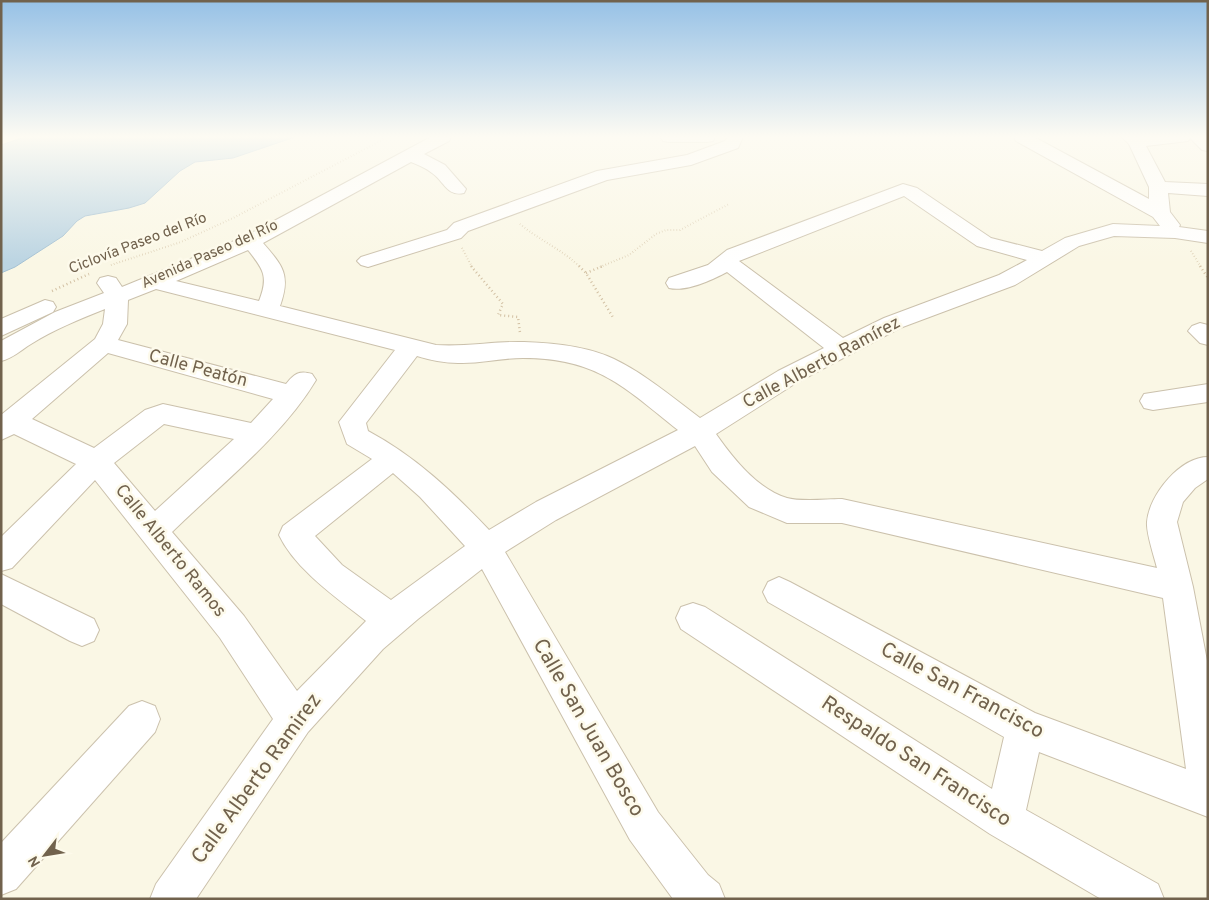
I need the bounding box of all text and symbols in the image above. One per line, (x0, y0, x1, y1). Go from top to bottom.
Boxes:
street label: Ciclovía Paseo del Río (66, 209, 210, 279)
street label: Avenida Paseo del Río (139, 216, 281, 294)
street label: Calle Alberto Ramírez (739, 312, 905, 414)
street label: Calle Peatón (146, 345, 250, 393)
street label: Calle Alberto Ramos (109, 480, 231, 622)
street label: Calle San Juan Bosco (526, 634, 650, 822)
street label: Calle San Francisco (875, 636, 1049, 746)
street label: Calle Alberto Ramirez (186, 688, 328, 870)
street label: Respaldo San Francisco (816, 690, 1016, 834)
north arrow (20, 830, 70, 880)
text: N (25, 852, 45, 870)

